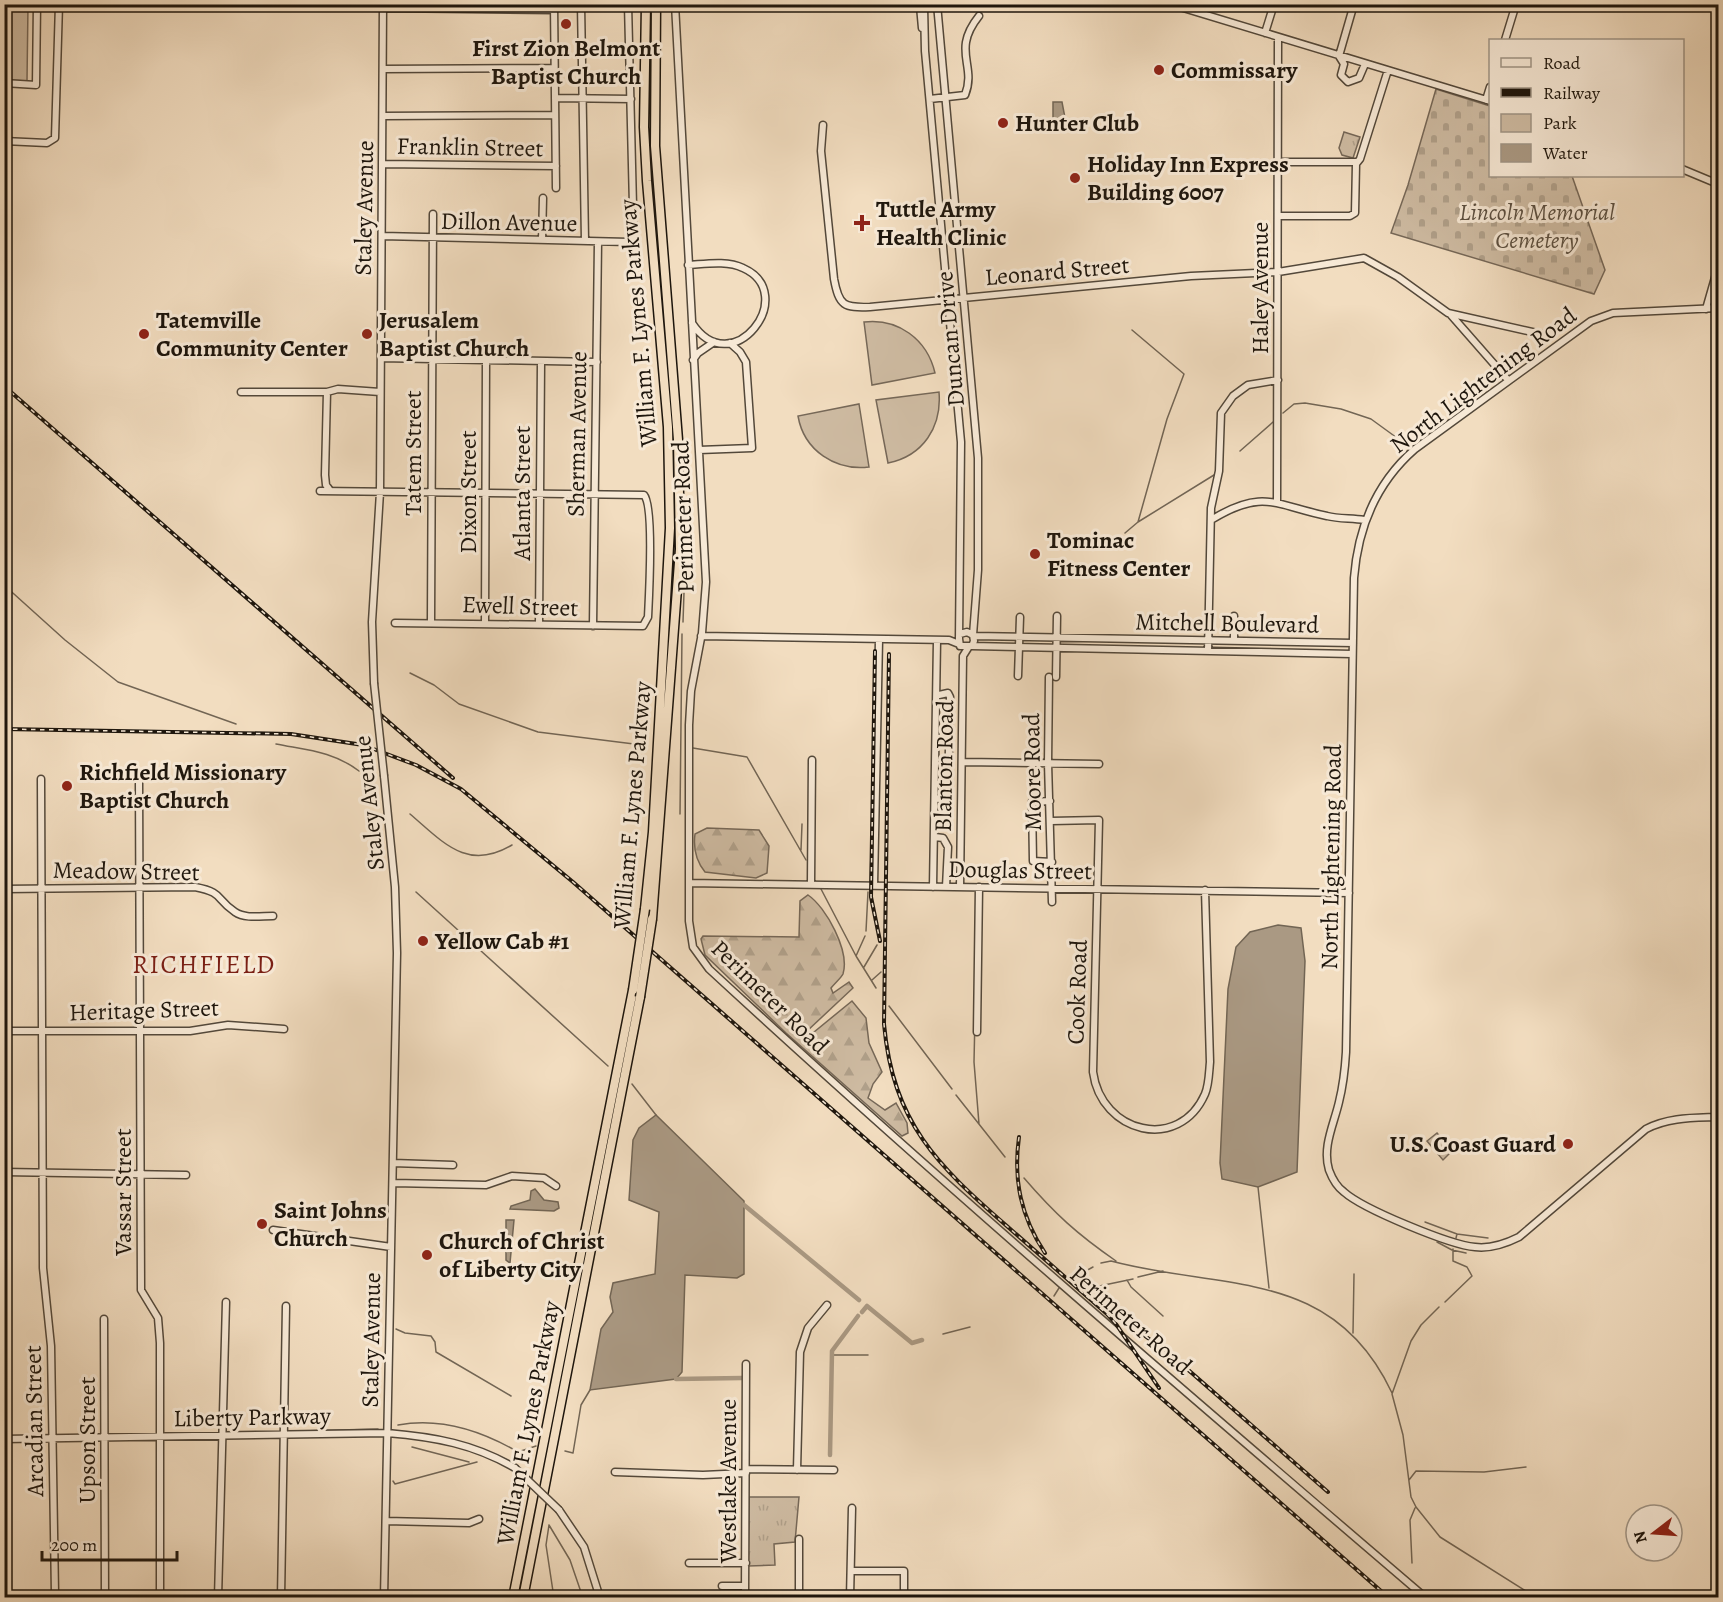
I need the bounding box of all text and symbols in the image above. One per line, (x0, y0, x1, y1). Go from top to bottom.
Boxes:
marker: First Zion Belmont Baptist Church (559, 17, 573, 31)
place label: First Zion Belmont Baptist Church (472, 32, 660, 92)
legend (1489, 39, 1684, 177)
text: Road (1543, 51, 1581, 75)
place label: Commissary (1171, 54, 1298, 86)
marker: Commissary (1152, 63, 1166, 77)
text: Railway (1543, 81, 1601, 105)
place label: Hunter Club (1015, 107, 1139, 139)
text: Park (1543, 111, 1577, 135)
marker: Hunter Club (996, 116, 1010, 130)
street label: Franklin Street (396, 130, 544, 164)
street label: Staley Avenue (347, 140, 381, 276)
text: Water (1542, 141, 1588, 165)
place label: Holiday Inn Express Building 6007 (1087, 148, 1289, 208)
marker: Holiday Inn Express Building 6007 (1068, 171, 1082, 185)
place label: Tuttle Army Health Clinic (876, 193, 1007, 253)
park label: Lincoln Memorial Cemetery (1459, 196, 1615, 256)
street label: William F. Lynes Parkway (611, 198, 665, 449)
street label: Dillon Avenue (440, 205, 578, 239)
marker: Tuttle Army Health Clinic (853, 214, 871, 232)
street label: Haley Avenue (1244, 222, 1276, 354)
street label: Leonard Street (983, 249, 1131, 293)
street label: Duncan Drive (928, 270, 972, 408)
street label: North Lightening Road (1383, 299, 1583, 461)
place label: Tatemville Community Center (156, 304, 348, 364)
place label: Jerusalem Baptist Church (379, 304, 529, 364)
marker: Tatemville Community Center (137, 327, 151, 341)
marker: Jerusalem Baptist Church (360, 327, 374, 341)
street label: Sherman Avenue (560, 351, 594, 517)
street label: Tatem Street (397, 390, 429, 516)
street label: Atlanta Street (506, 425, 538, 562)
street label: Dixon Street (452, 430, 484, 554)
street label: Perimeter Road (664, 440, 702, 594)
place label: Tominac Fitness Center (1047, 524, 1191, 584)
marker: Tominac Fitness Center (1028, 547, 1042, 561)
street label: Ewell Street (461, 588, 579, 624)
street label: Mitchell Boulevard (1135, 605, 1319, 641)
street label: William F. Lynes Parkway (605, 680, 659, 931)
street label: Blanton Road (927, 699, 961, 832)
street label: Moore Road (1015, 713, 1049, 831)
street label: Staley Avenue (346, 734, 392, 872)
street label: North Lightening Road (1313, 744, 1349, 970)
place label: Richfield Missionary Baptist Church (79, 756, 287, 816)
marker: Richfield Missionary Baptist Church (60, 779, 74, 793)
street label: Douglas Street (948, 853, 1092, 887)
street label: Meadow Street (52, 854, 200, 888)
place label: Yellow Cab #1 (434, 925, 570, 957)
street label: Perimeter Road (704, 933, 836, 1061)
marker: Yellow Cab #1 (416, 934, 430, 948)
street label: Cook Road (1059, 939, 1095, 1045)
district label: RICHFIELD (132, 947, 276, 982)
street label: Heritage Street (68, 991, 220, 1029)
street label: Vassar Street (107, 1128, 139, 1257)
place label: U.S. Coast Guard (1390, 1128, 1556, 1160)
marker: U.S. Coast Guard (1561, 1137, 1575, 1151)
place label: Saint Johns Church (274, 1194, 387, 1254)
marker: Saint Johns Church (255, 1217, 269, 1231)
place label: Church of Christ of Liberty City (439, 1225, 604, 1285)
marker: Church of Christ of Liberty City (420, 1248, 434, 1262)
street label: Perimeter Road (1063, 1258, 1199, 1382)
street label: Staley Avenue (354, 1272, 388, 1408)
street label: William F. Lynes Parkway (488, 1298, 567, 1549)
street label: Arcadian Street (17, 1345, 51, 1498)
street label: Upson Street (71, 1376, 103, 1504)
street label: Westlake Avenue (712, 1399, 744, 1564)
street label: Liberty Parkway (173, 1400, 331, 1434)
north arrow (1624, 1503, 1684, 1563)
scale bar (42, 1524, 177, 1562)
text: N (1628, 1528, 1653, 1546)
text: 200 m (51, 1533, 97, 1557)

